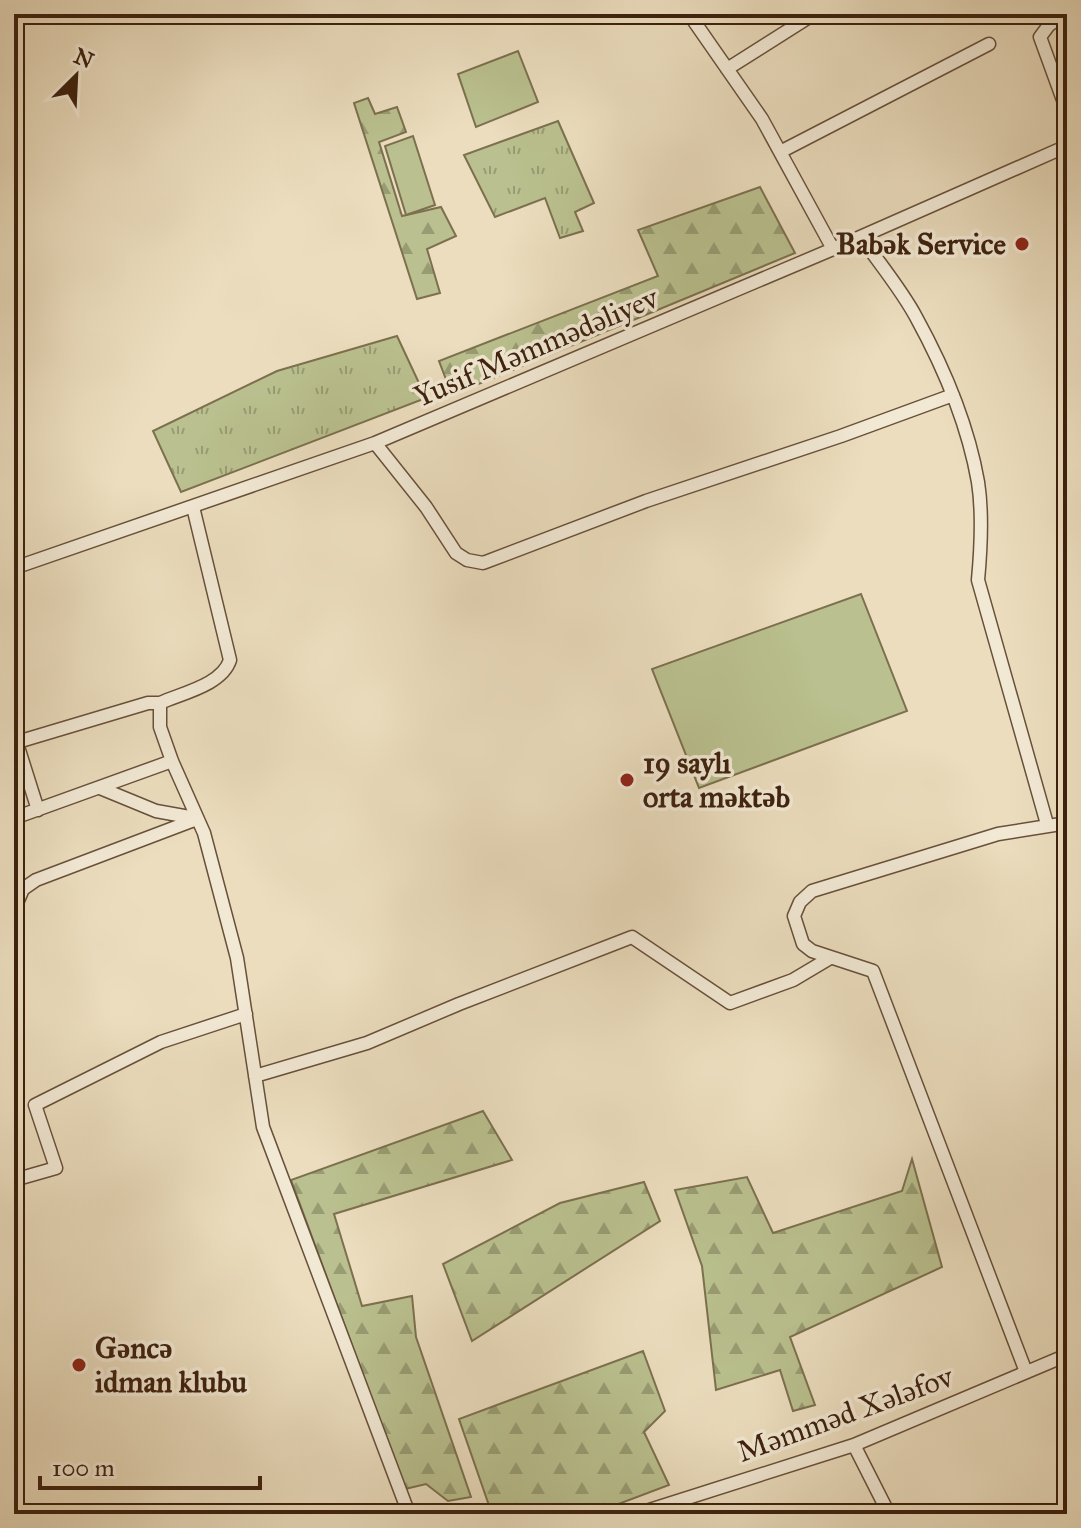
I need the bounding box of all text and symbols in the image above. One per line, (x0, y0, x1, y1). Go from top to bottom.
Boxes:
north arrow (36, 36, 116, 116)
text: N (70, 42, 98, 74)
place label: Babək Service (836, 226, 1007, 262)
marker: Babək Service (1013, 235, 1031, 253)
street label: Yusif Məmmədəliyev (409, 279, 665, 415)
place label: 19 saylı orta məktəb (643, 745, 791, 815)
marker: 19 saylı orta məktəb (618, 771, 636, 789)
place label: Gəncə idman klubu (95, 1330, 247, 1400)
marker: Gəncə idman klubu (70, 1356, 88, 1374)
street label: Məmməd Xələfov (732, 1358, 959, 1470)
scale bar (40, 1440, 260, 1490)
text: 100 m (52, 1453, 115, 1483)

